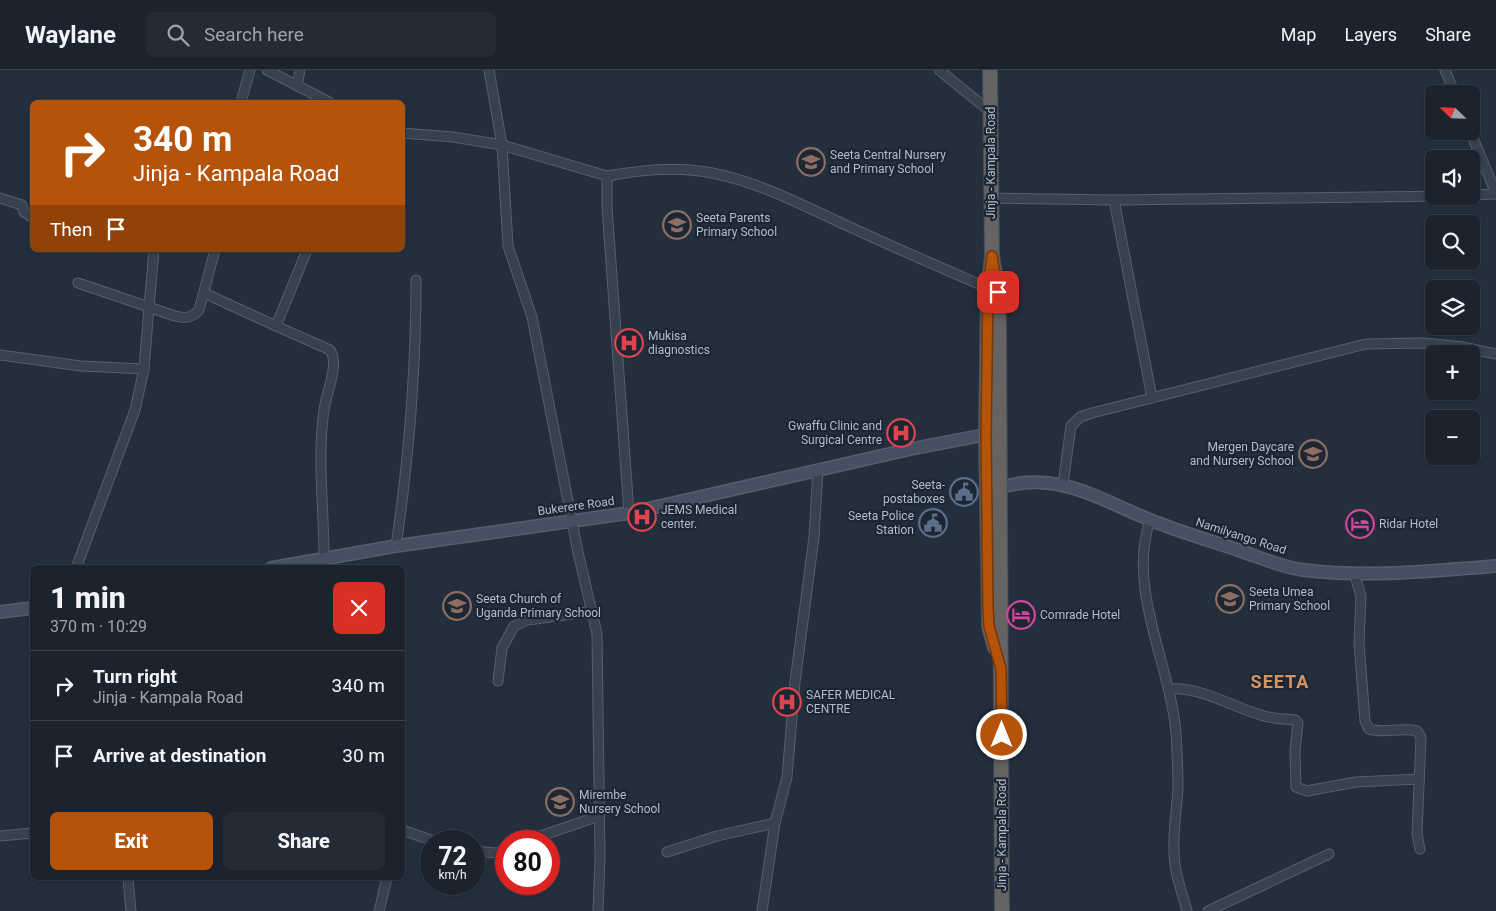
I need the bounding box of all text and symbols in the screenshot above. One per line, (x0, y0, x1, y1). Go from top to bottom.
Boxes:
search box (146, 12, 496, 57)
text: Waylane (25, 21, 116, 49)
icon: search (164, 21, 192, 49)
text: Search here (204, 23, 304, 46)
text: Map (1281, 24, 1316, 45)
text: Layers (1344, 24, 1397, 45)
text: Share (1425, 24, 1471, 45)
north arrow (1425, 85, 1480, 140)
map controls (1425, 85, 1480, 465)
street label: Jinja - Kampala Road (984, 107, 998, 219)
text: 340 m (133, 119, 232, 160)
icon: right (50, 120, 115, 185)
school or university icon: Seeta Central Nursery and Primary School (796, 147, 826, 177)
place label: Seeta Central Nursery and Primary School (830, 148, 946, 176)
button: sound (1425, 150, 1480, 205)
text: Jinja - Kampala Road (133, 161, 340, 186)
school or university icon: Seeta Parents Primary School (662, 210, 692, 240)
place label: Seeta Parents Primary School (696, 211, 777, 239)
icon: arrive (102, 215, 130, 243)
button: search (1425, 215, 1480, 270)
text: Then (50, 218, 92, 241)
pin (977, 271, 1019, 313)
icon: arrive (984, 278, 1012, 306)
button: layers (1425, 280, 1480, 335)
hospital icon: Mukisa diagnostics (614, 328, 644, 358)
place label: Mukisa diagnostics (648, 329, 710, 357)
button: + (1425, 345, 1480, 400)
button: − (1425, 410, 1480, 465)
hospital icon: Gwaffu Clinic and Surgical Centre (886, 418, 916, 448)
place label: Gwaffu Clinic and Surgical Centre (788, 419, 882, 447)
school or university icon: Mergen Daycare and Nursery School (1298, 439, 1328, 469)
place label: Mergen Daycare and Nursery School (1190, 440, 1294, 468)
public building icon: Seeta- postaboxes (949, 477, 979, 507)
place label: Seeta- postaboxes (883, 478, 946, 506)
street label: Bukerere Road (537, 494, 615, 518)
hospital icon: JEMS Medical center. (627, 502, 657, 532)
place label: JEMS Medical center. (661, 503, 737, 531)
public building icon: Seeta Police Station (918, 508, 948, 538)
place label: Seeta Police Station (848, 509, 914, 537)
hotel icon: Ridar Hotel (1345, 509, 1375, 539)
street label: Namilyango Road (1194, 515, 1288, 557)
place label: Ridar Hotel (1379, 517, 1438, 531)
text: 1 min (50, 580, 126, 615)
button: close (333, 582, 385, 634)
school or university icon: Seeta Umea Primary School (1215, 584, 1245, 614)
place label: Seeta Umea Primary School (1249, 585, 1330, 613)
school or university icon: Seeta Church of Uganda Primary School (442, 591, 472, 621)
place label: Seeta Church of Uganda Primary School (476, 592, 601, 620)
hotel icon: Comrade Hotel (1006, 600, 1036, 630)
place label: Comrade Hotel (1040, 608, 1120, 622)
text: 370 m · 10:29 (50, 617, 147, 636)
text: Turn right (93, 665, 177, 688)
district label: SEETA (1251, 671, 1309, 692)
icon: right (50, 672, 78, 700)
text: 340 m (332, 674, 385, 697)
hospital icon: SAFER MEDICAL CENTRE (772, 687, 802, 717)
text: Jinja - Kampala Road (93, 688, 243, 707)
place label: SAFER MEDICAL CENTRE (806, 688, 896, 716)
position arrow (975, 708, 1027, 760)
icon: arrive (50, 742, 78, 770)
text: Arrive at destination (93, 744, 266, 767)
text: 30 m (342, 744, 385, 767)
street label: Jinja - Kampala Road (995, 779, 1009, 891)
school or university icon: Mirembe Nursery School (545, 787, 575, 817)
place label: Mirembe Nursery School (579, 788, 660, 816)
button: Exit (50, 812, 213, 870)
button: Share (223, 812, 385, 870)
speed limit sign: 80 (495, 830, 560, 895)
text: 72 (438, 842, 467, 871)
text: km/h (438, 868, 467, 882)

